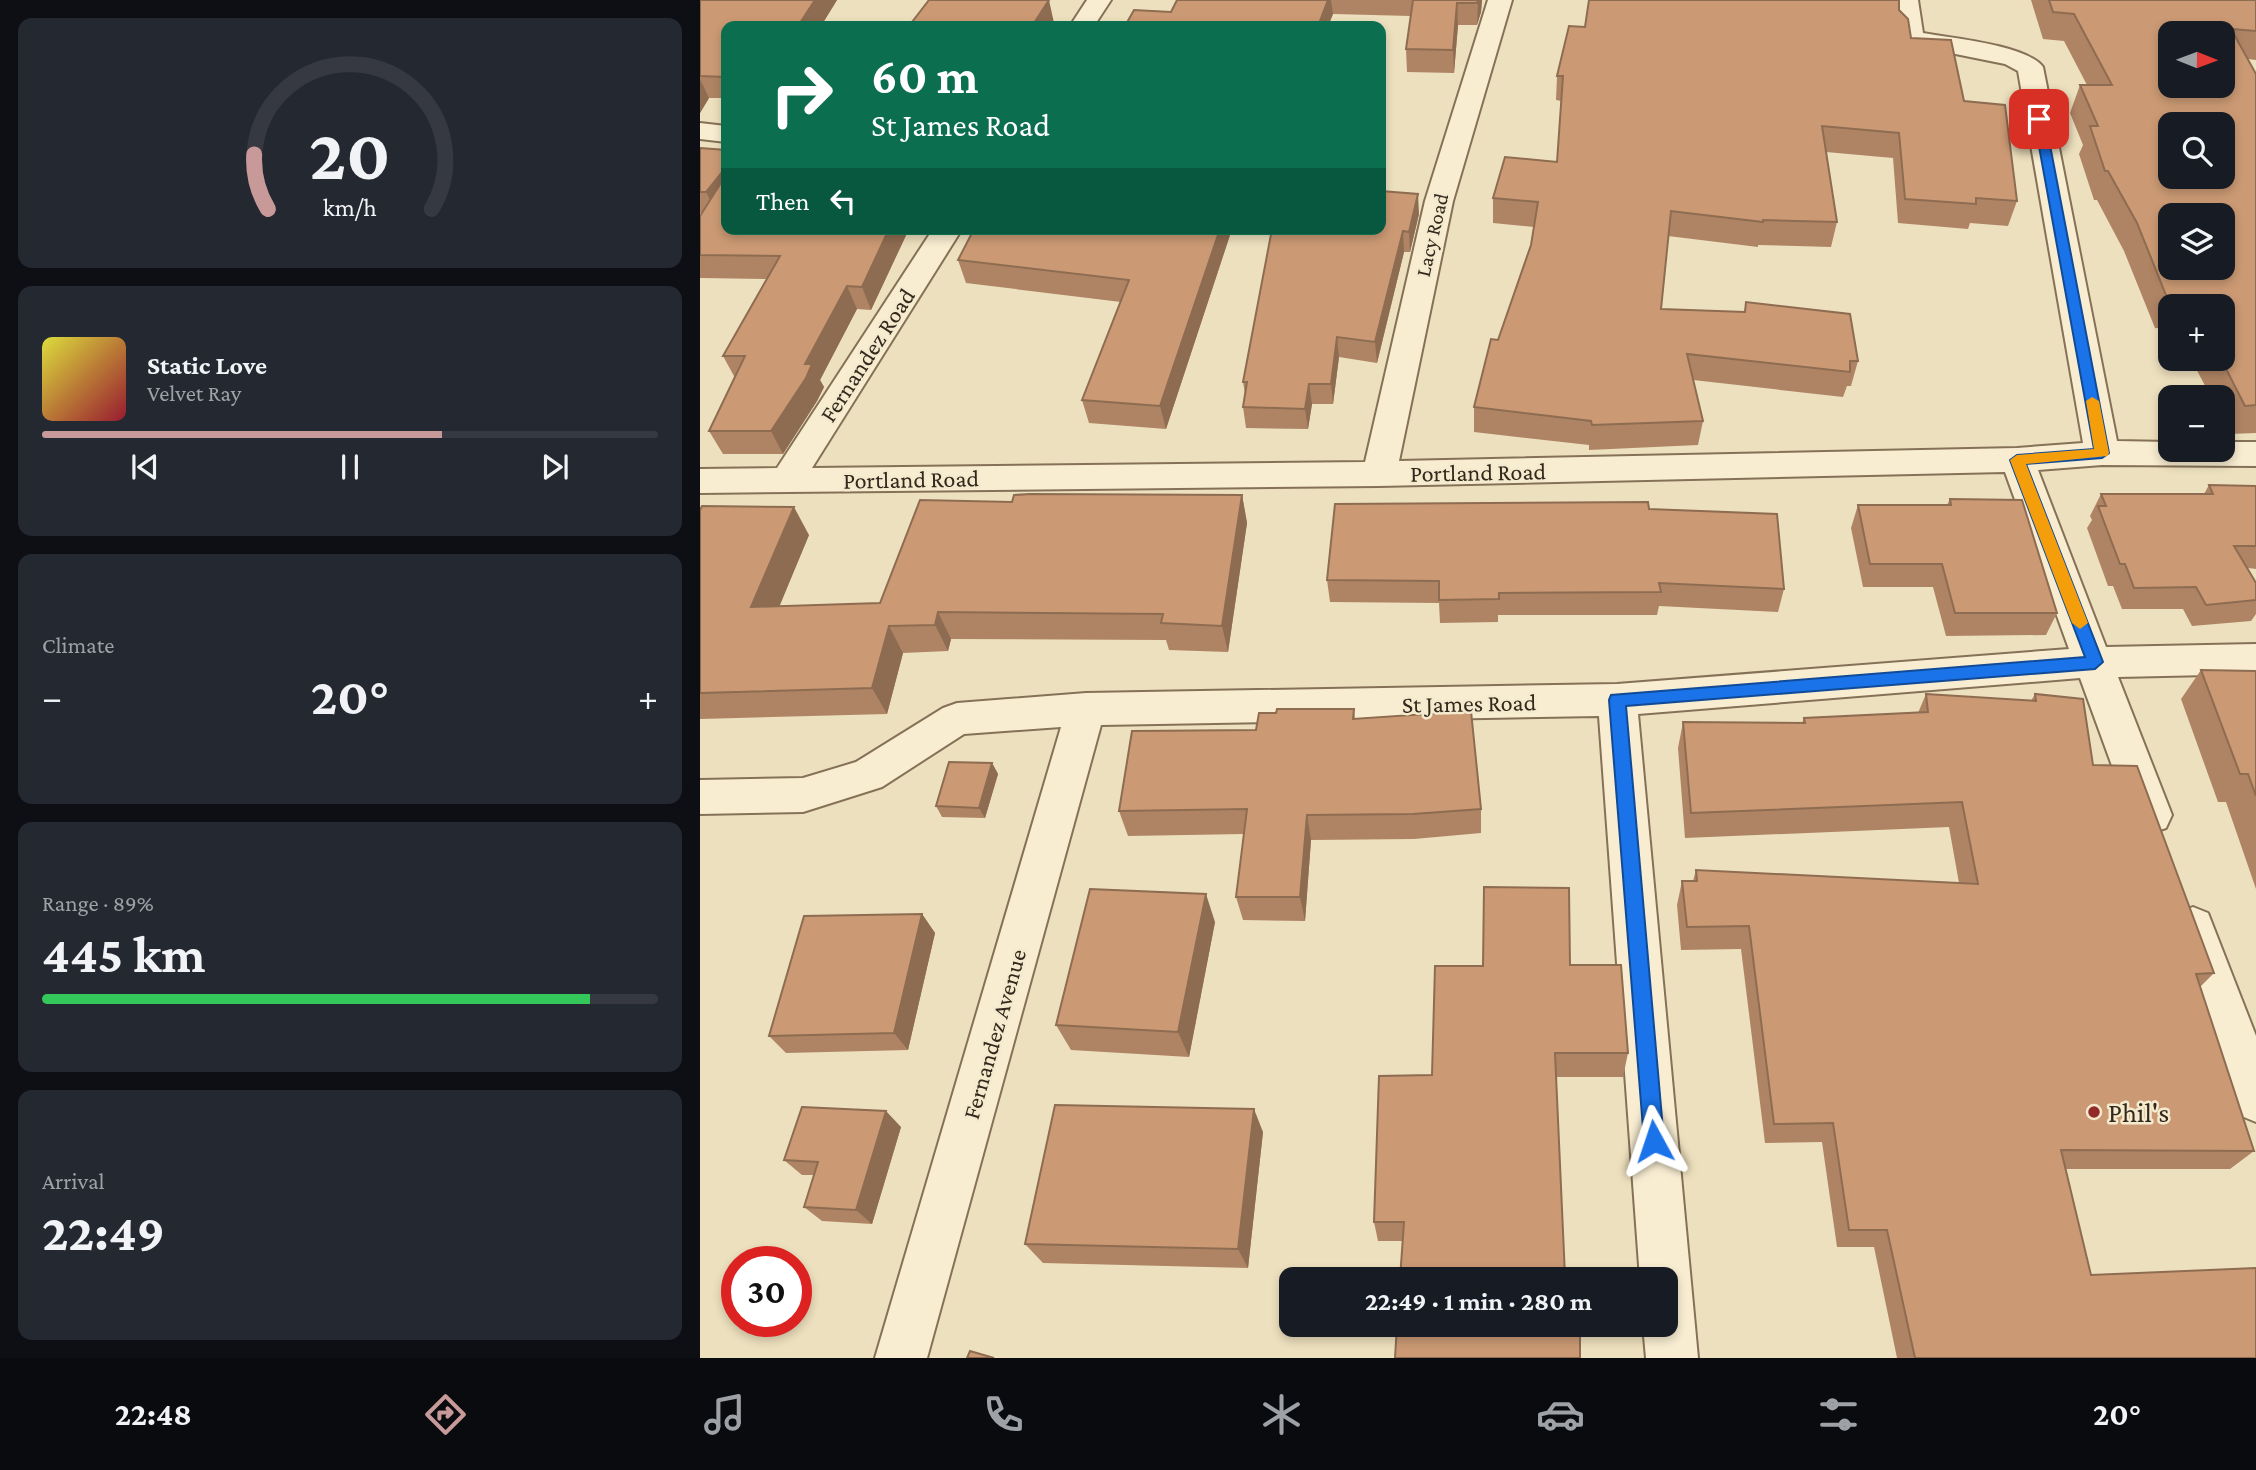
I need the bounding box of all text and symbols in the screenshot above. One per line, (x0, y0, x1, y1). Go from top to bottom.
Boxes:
north arrow (2158, 21, 2235, 98)
map controls (2158, 21, 2235, 462)
icon: right (756, 49, 847, 140)
text: 60 m (871, 49, 978, 104)
pin (2009, 89, 2069, 149)
icon: arrive (2020, 100, 2058, 138)
text: St James Road (871, 107, 1050, 143)
button: search (2158, 112, 2235, 189)
text: 20 (309, 114, 391, 195)
icon: left (824, 182, 862, 220)
text: Then (756, 187, 810, 216)
street label: Lacy Road (1411, 191, 1453, 279)
text: km/h (323, 194, 377, 221)
button: layers (2158, 203, 2235, 280)
street label: Fernandez Road (814, 283, 920, 427)
button: + (2158, 294, 2235, 371)
text: Static Love (147, 351, 267, 380)
text: Velvet Ray (147, 380, 241, 406)
button: − (2158, 385, 2235, 462)
icon: previous (126, 448, 164, 486)
icon: pause (331, 448, 369, 486)
icon: next (536, 448, 574, 486)
street label: Portland Road (1410, 457, 1547, 487)
street label: Portland Road (843, 464, 980, 494)
text: Climate (42, 632, 114, 658)
text: 20° (311, 667, 389, 725)
text: − (42, 676, 62, 718)
text: + (638, 676, 658, 718)
street label: St James Road (1402, 688, 1537, 718)
text: Range · 89% (42, 890, 154, 916)
text: 445 km (42, 925, 206, 983)
street label: Fernandez Avenue (957, 946, 1031, 1122)
place label: Phil's (2108, 1097, 2169, 1128)
position arrow (1617, 1104, 1691, 1178)
marker: Phil's (2086, 1104, 2102, 1120)
text: Arrival (42, 1168, 105, 1194)
text: 22:49 (42, 1203, 165, 1261)
speed limit sign: 30 (721, 1246, 812, 1337)
text: 22:49 · 1 min · 280 m (1365, 1287, 1592, 1316)
icon: directions (421, 1390, 470, 1439)
icon: music (700, 1390, 749, 1439)
icon: phone (979, 1390, 1028, 1439)
icon: climate (1257, 1390, 1306, 1439)
icon: car (1536, 1390, 1585, 1439)
icon: filters (1814, 1390, 1863, 1439)
text: 22:48 (115, 1396, 192, 1432)
text: 20° (2093, 1396, 2141, 1432)

